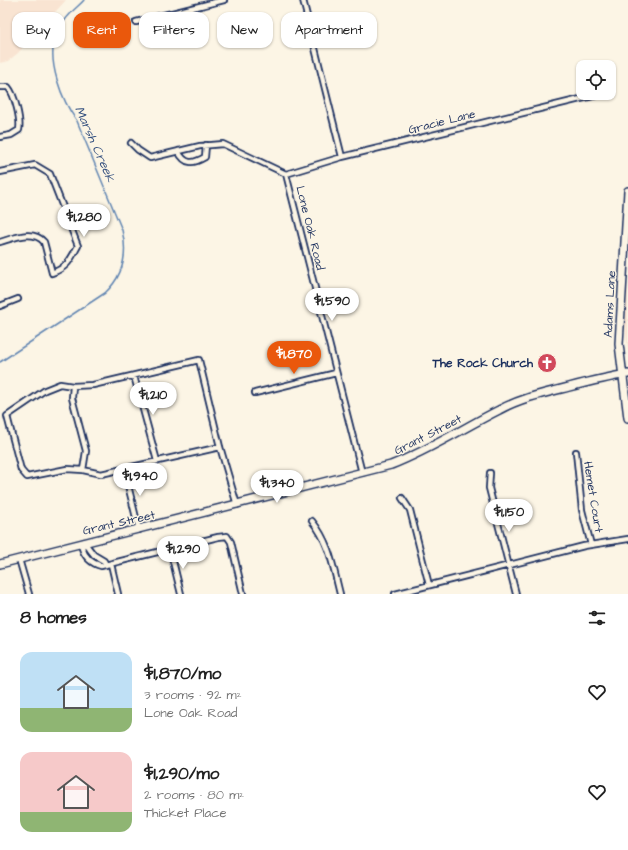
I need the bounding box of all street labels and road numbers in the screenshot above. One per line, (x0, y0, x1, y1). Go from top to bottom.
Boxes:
street label: Gracie Lane (407, 105, 478, 139)
street label: Lone Oak Road (291, 184, 329, 272)
street label: Adams Lane (600, 270, 620, 338)
street label: Grant Street (391, 411, 465, 459)
street label: Hemet Court (579, 460, 607, 534)
street label: Grant Street (81, 506, 157, 540)

